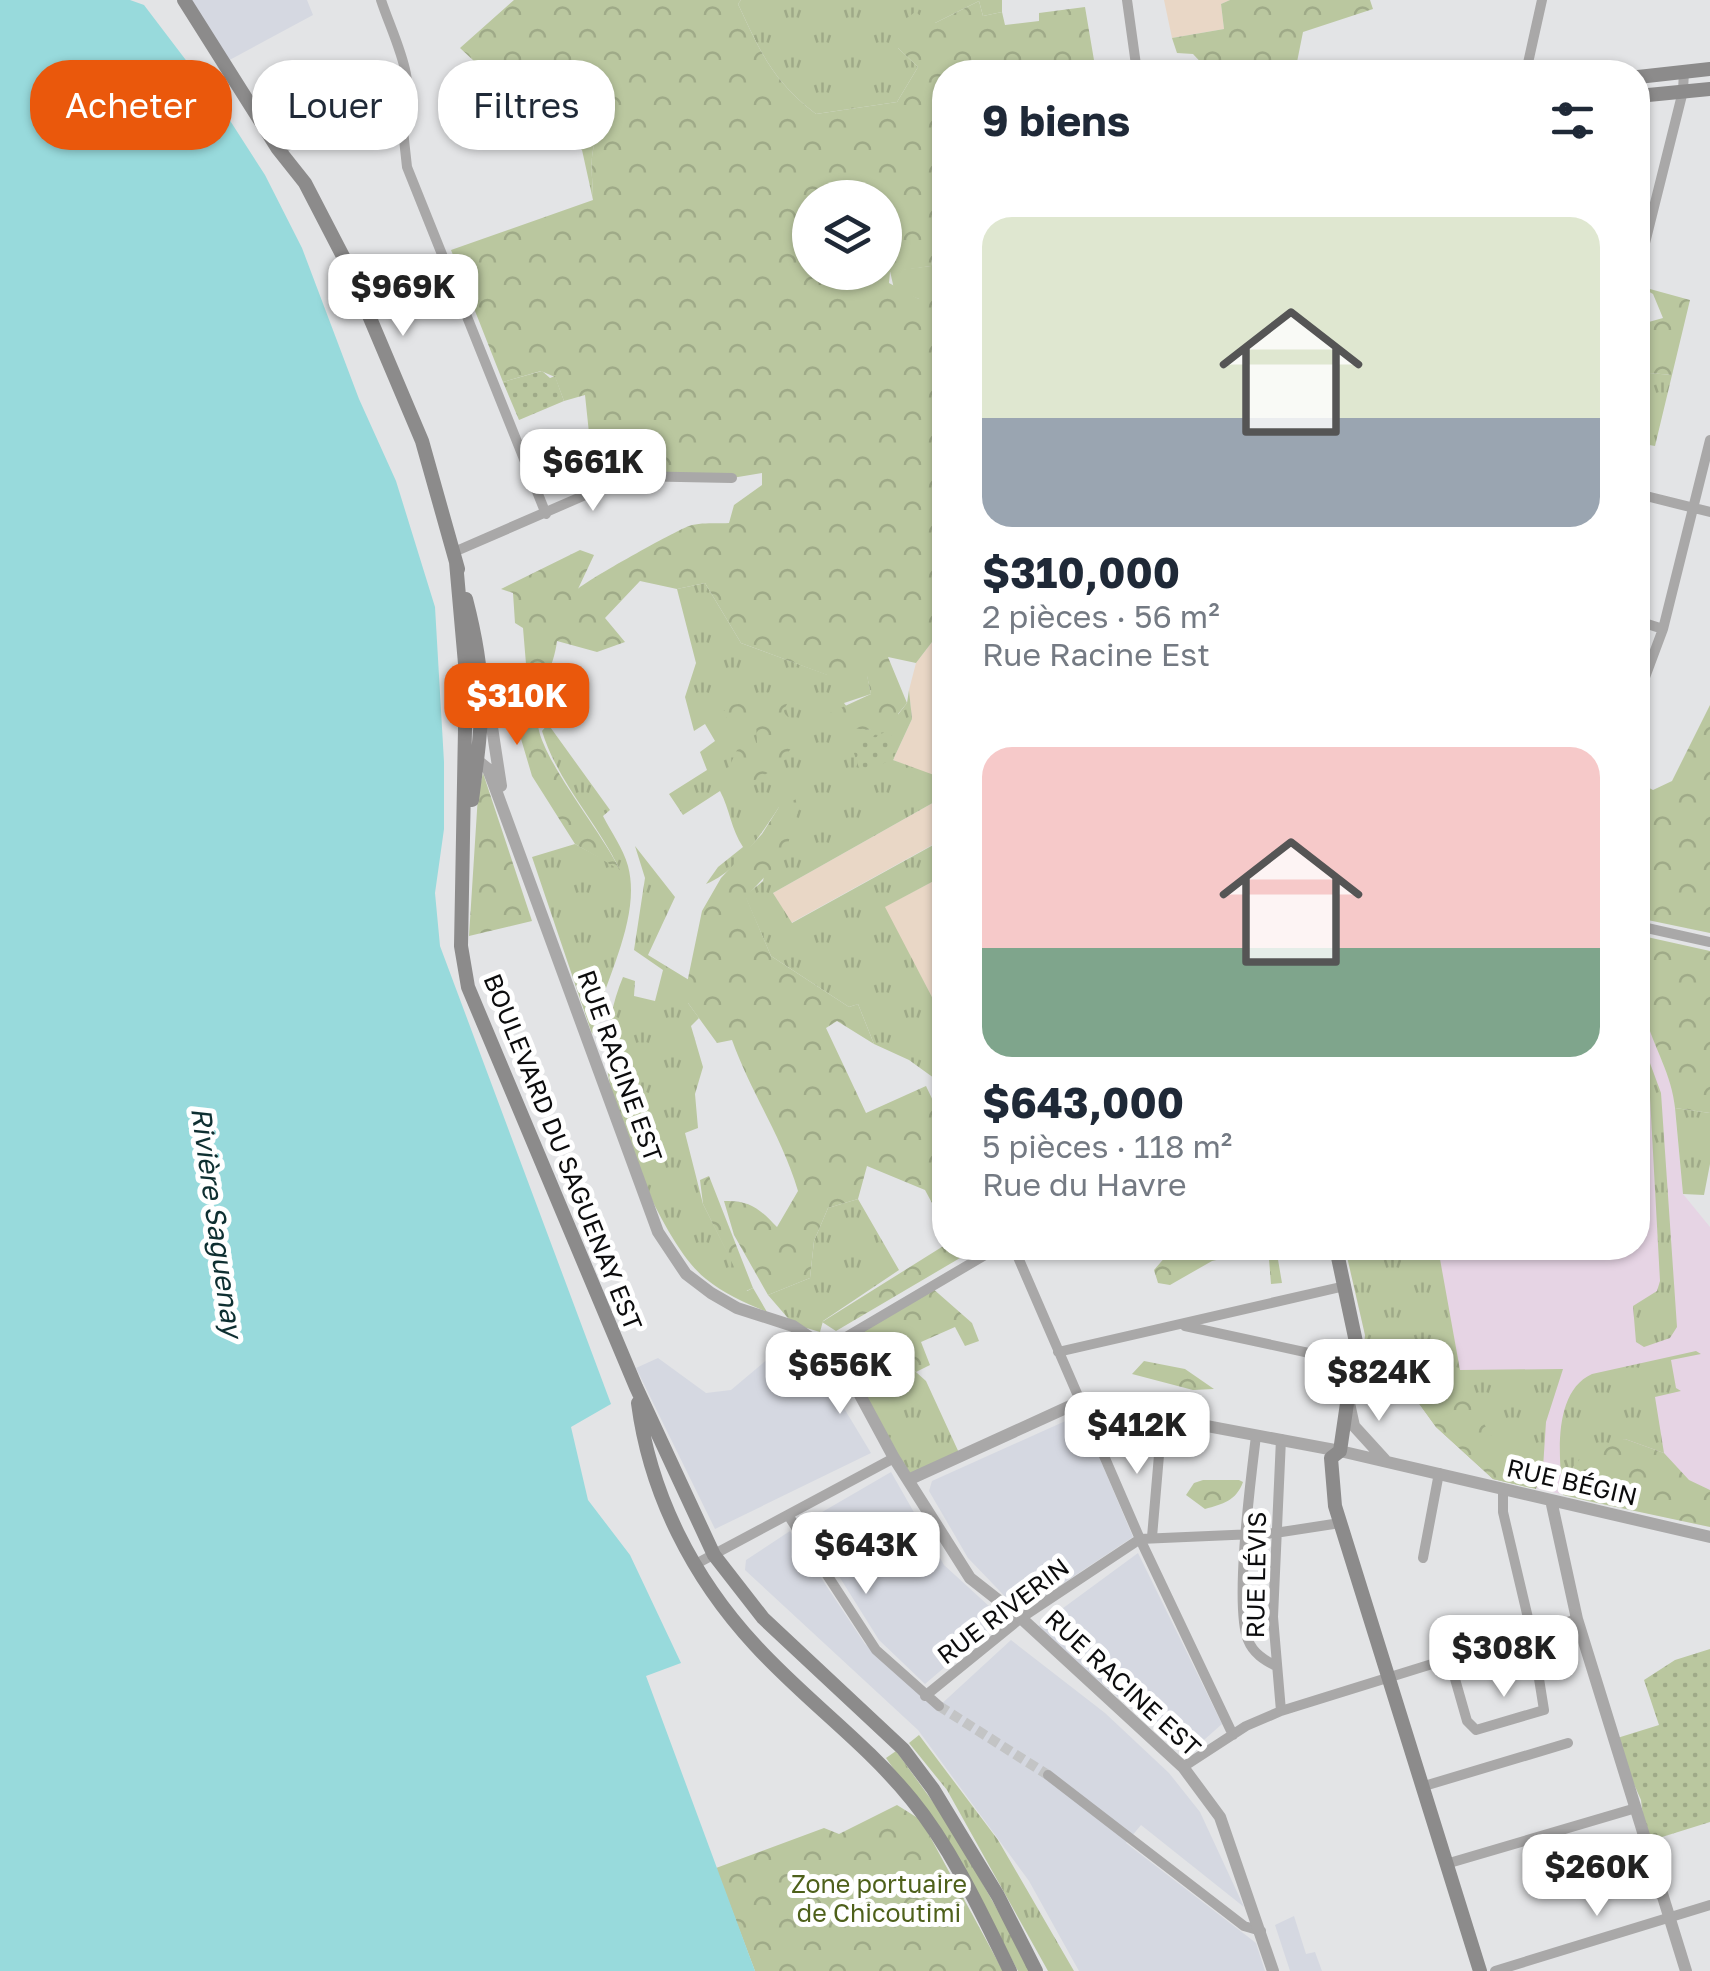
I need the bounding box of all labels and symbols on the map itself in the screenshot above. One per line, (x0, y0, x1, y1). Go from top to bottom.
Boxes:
pin: $969K (333, 254, 473, 339)
pin: $661K (523, 429, 663, 514)
pin: $310K (447, 663, 587, 748)
street label: RUE RACINE EST (571, 966, 670, 1166)
street label: BOULEVARD DU SAGUENAY EST (477, 969, 649, 1335)
water label: Rivière Saguenay (185, 1105, 250, 1342)
pin: $656K (770, 1332, 910, 1417)
pin: $824K (1309, 1339, 1449, 1424)
pin: $412K (1067, 1392, 1207, 1477)
street label: RUE BÉGIN (1504, 1451, 1640, 1512)
street label: RUE LÉVIS (1239, 1511, 1272, 1639)
pin: $643K (796, 1512, 936, 1597)
street label: RUE RIVERIN (931, 1551, 1075, 1670)
street label: RUE RACINE EST (1039, 1603, 1208, 1763)
pin: $308K (1434, 1615, 1574, 1700)
pin: $260K (1527, 1834, 1667, 1919)
park label: Zone portuaire de Chicoutimi (791, 1868, 967, 1928)

